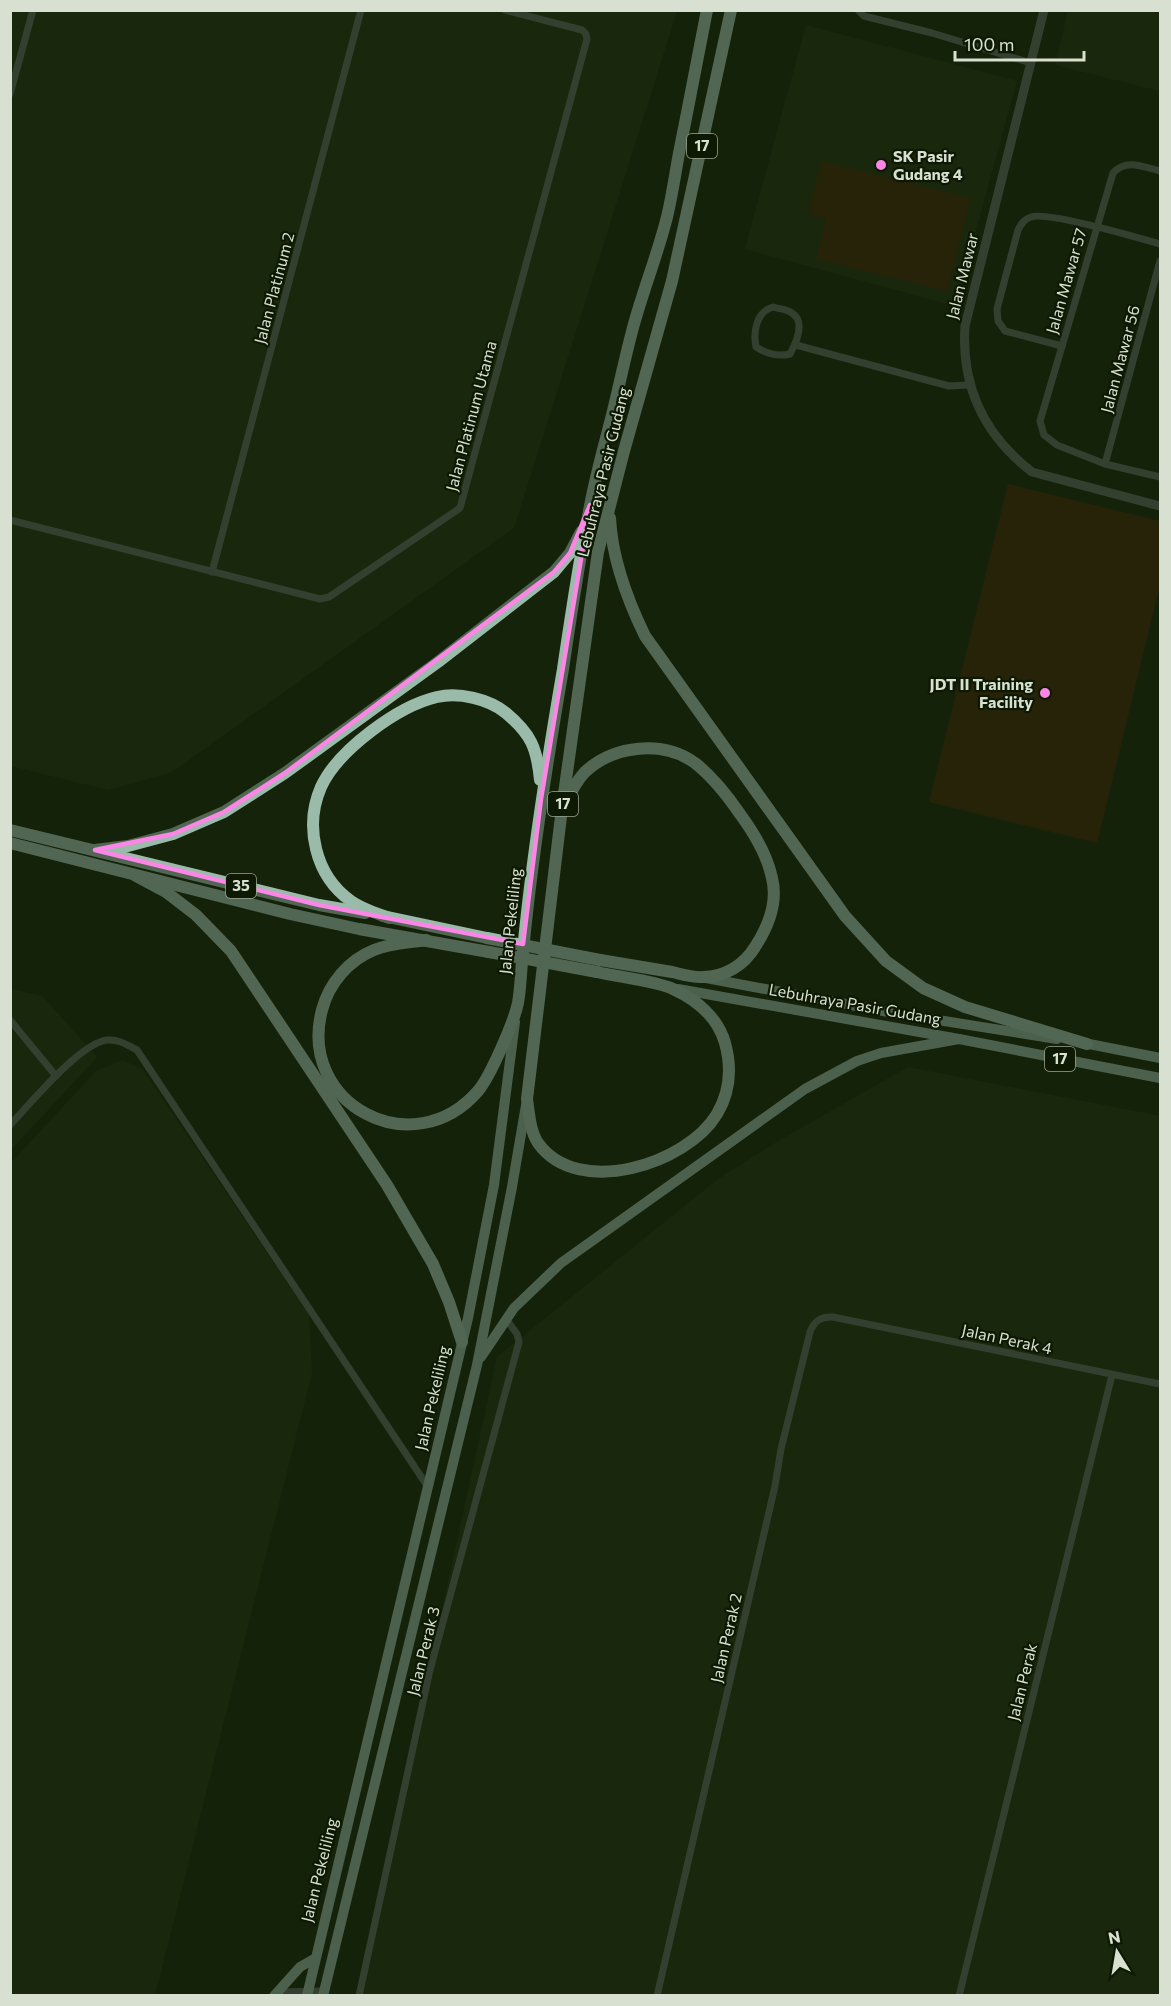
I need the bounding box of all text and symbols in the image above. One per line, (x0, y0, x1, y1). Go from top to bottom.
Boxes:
scale bar (955, 24, 1084, 62)
text: 100 m (964, 33, 1014, 55)
road number: 17 (687, 134, 717, 158)
place label: SK Pasir Gudang 4 (893, 146, 963, 183)
marker: SK Pasir Gudang 4 (874, 158, 888, 172)
street label: Jalan Mawar 57 (1041, 226, 1090, 336)
street label: Jalan Platinum 2 (249, 230, 298, 346)
street label: Jalan Mawar (942, 230, 982, 321)
street label: Jalan Mawar 56 (1096, 303, 1143, 415)
street label: Jalan Platinum Utama (441, 339, 500, 493)
street label: Lebuhraya Pasir Gudang (572, 385, 633, 559)
place label: JDT II Training Facility (930, 674, 1033, 711)
marker: JDT II Training Facility (1038, 686, 1052, 700)
road number: 17 (548, 792, 578, 816)
street label: Jalan Pekeliling (494, 867, 525, 975)
road number: 35 (226, 874, 256, 898)
street label: Lebuhraya Pasir Gudang (768, 979, 943, 1028)
road number: 17 (1045, 1047, 1075, 1071)
street label: Jalan Perak 4 (960, 1320, 1054, 1357)
street label: Jalan Pekeliling (410, 1343, 453, 1452)
street label: Jalan Perak 2 (706, 1591, 745, 1684)
street label: Jalan Perak 3 (402, 1604, 443, 1698)
street label: Jalan Perak (1003, 1641, 1040, 1723)
street label: Jalan Pekeliling (296, 1815, 341, 1924)
north arrow (1087, 1922, 1147, 1982)
text: N (1106, 1926, 1122, 1947)

